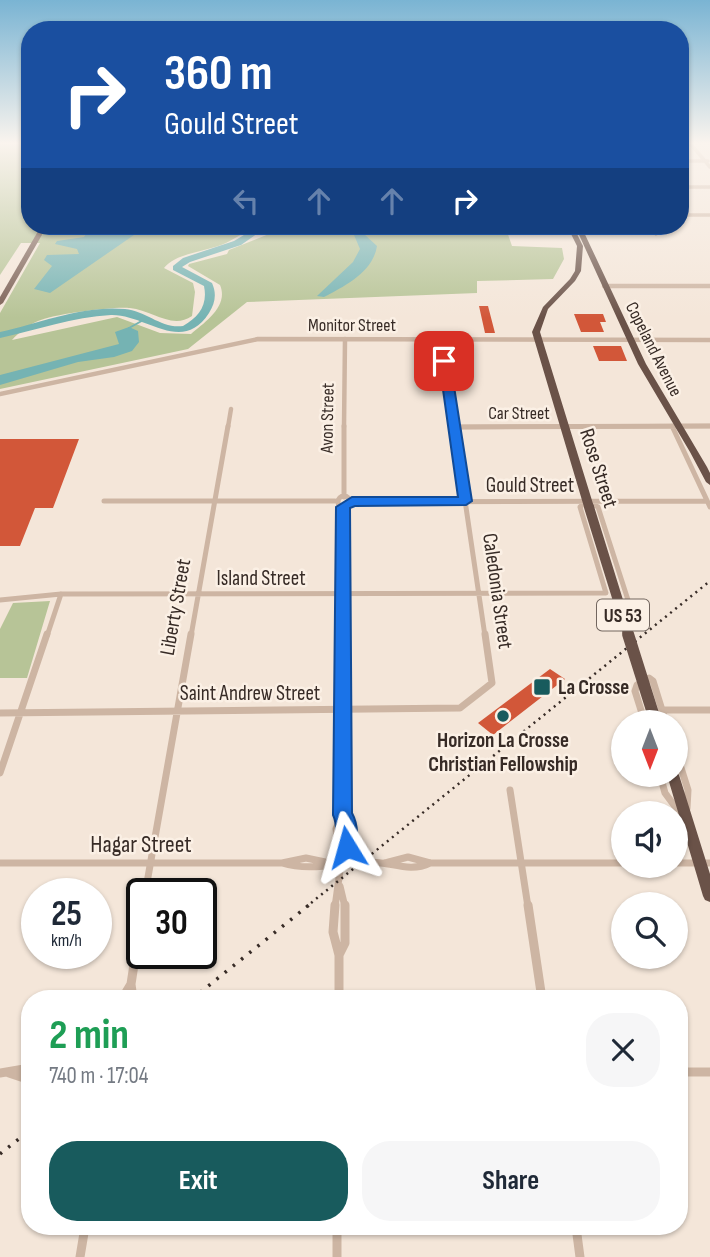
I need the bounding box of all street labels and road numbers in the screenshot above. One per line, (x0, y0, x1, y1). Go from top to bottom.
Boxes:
street label: Copeland Avenue (621, 299, 686, 400)
street label: Monitor Street (308, 315, 397, 336)
street label: Avon Street (316, 382, 339, 454)
street label: Car Street (488, 403, 550, 424)
street label: Rose Street (574, 425, 623, 511)
street label: Gould Street (486, 473, 574, 498)
street label: Caledonia Street (477, 532, 518, 650)
street label: Liberty Street (155, 557, 196, 657)
street label: Island Street (216, 566, 306, 591)
road number: US 53 (597, 600, 649, 630)
street label: Saint Andrew Street (180, 681, 320, 706)
street label: Hagar Street (90, 830, 192, 859)

